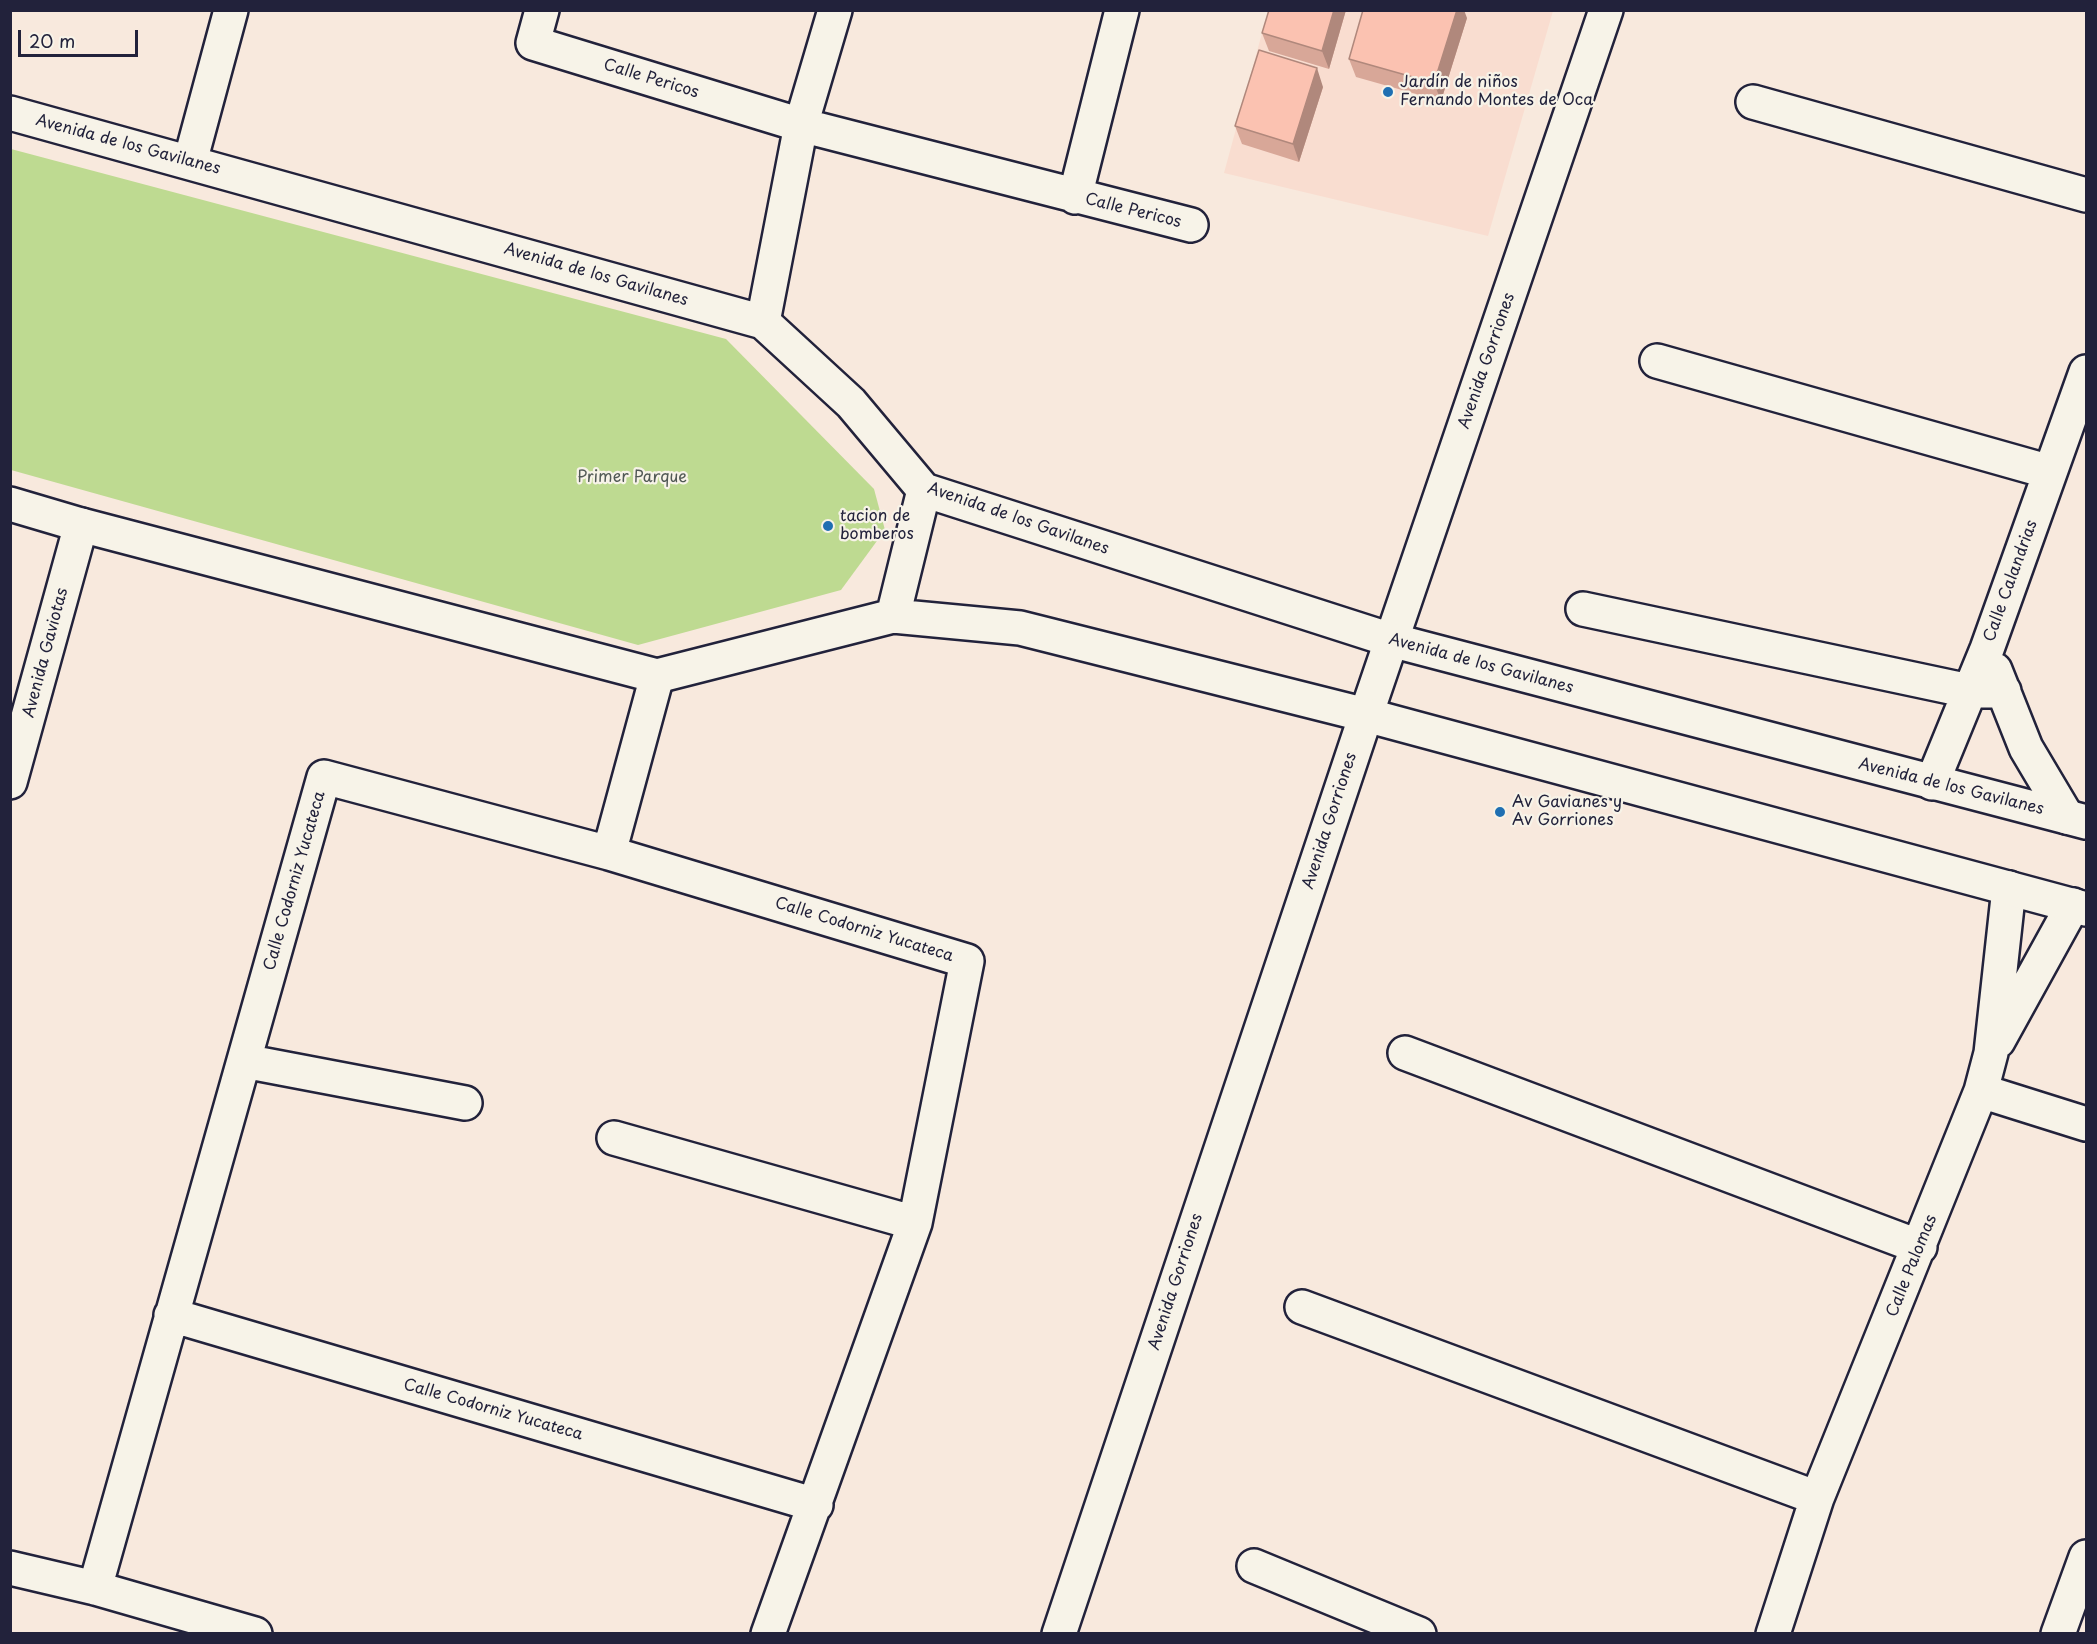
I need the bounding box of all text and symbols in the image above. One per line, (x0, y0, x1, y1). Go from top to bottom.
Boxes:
scale bar (21, 18, 141, 56)
text: 20 m (29, 27, 75, 54)
street label: Calle Pericos (601, 55, 701, 103)
place label: Jardín de niños Fernando Montes de Oca (1400, 73, 1593, 111)
marker: Jardín de niños Fernando Montes de Oca (1381, 85, 1395, 99)
street label: Avenida de los Gavilanes (34, 111, 222, 179)
street label: Calle Pericos (1083, 190, 1183, 232)
street label: Avenida de los Gavilanes (502, 240, 690, 310)
street label: Avenida Gorriones (1455, 291, 1519, 431)
park label: Primer Parque (577, 468, 687, 488)
street label: Avenida de los Gavilanes (925, 479, 1111, 559)
place label: tacion de bomberos (840, 507, 914, 545)
street label: Calle Calandrias (1980, 518, 2042, 644)
marker: tacion de bomberos (821, 519, 835, 533)
street label: Avenida Gaviotas (19, 586, 73, 720)
street label: Avenida de los Gavilanes (1387, 630, 1575, 698)
street label: Avenida Gorriones (1299, 750, 1361, 892)
street label: Avenida de los Gavilanes (1856, 755, 2046, 819)
street label: Calle Codorniz Yucateca (260, 789, 330, 973)
place label: Av Gavianes y Av Gorriones (1512, 793, 1622, 831)
marker: Av Gavianes y Av Gorriones (1493, 805, 1507, 819)
street label: Calle Codorniz Yucateca (772, 894, 956, 966)
street label: Avenida Gorriones (1145, 1211, 1207, 1353)
street label: Calle Palomas (1883, 1212, 1941, 1320)
street label: Calle Codorniz Yucateca (401, 1375, 585, 1445)

